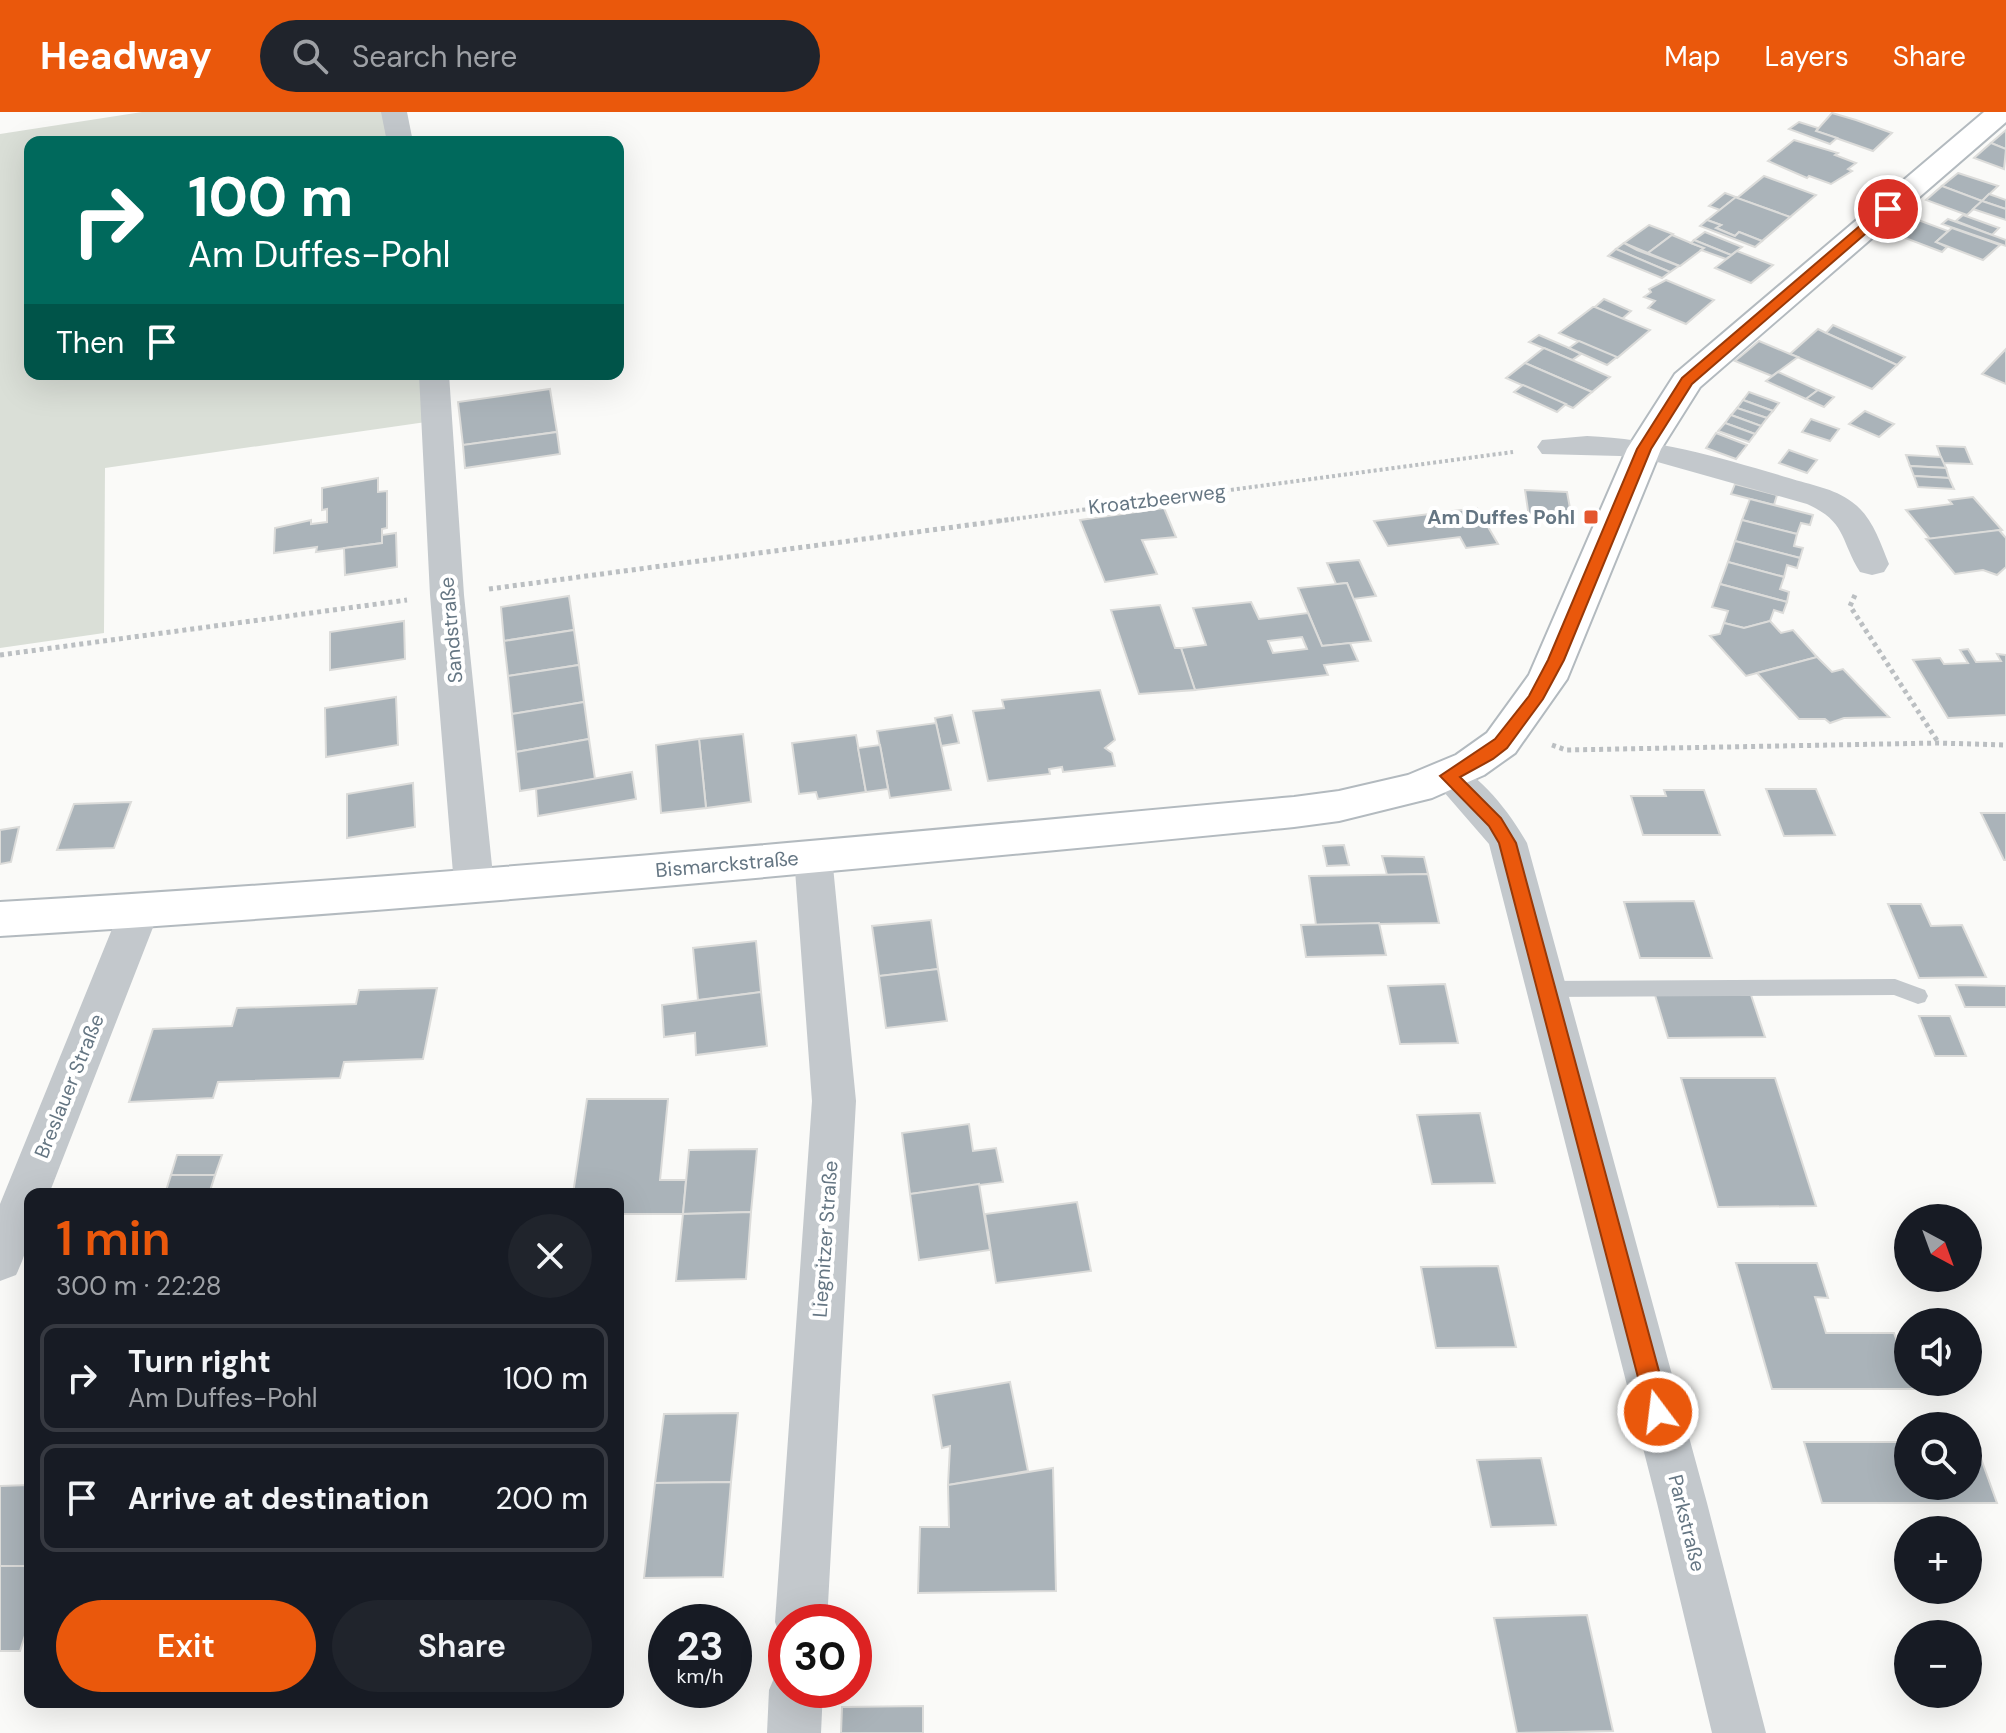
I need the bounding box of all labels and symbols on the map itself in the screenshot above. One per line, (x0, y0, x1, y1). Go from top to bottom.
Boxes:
pin (1854, 175, 1922, 243)
street label: Kroatzbeerweg (1087, 478, 1227, 520)
place label: Am Duffes Pohl (1427, 504, 1575, 530)
marker: Am Duffes Pohl (1582, 508, 1600, 526)
street label: Sandstraße (433, 576, 469, 684)
street label: Bismarckstraße (654, 845, 800, 883)
street label: Breslauer Straße (28, 1010, 110, 1162)
street label: Liegnitzer Straße (807, 1160, 843, 1318)
north arrow (1894, 1204, 1982, 1292)
position arrow (1616, 1370, 1700, 1454)
street label: Parkstraße (1662, 1472, 1712, 1574)
speed limit sign: 30 (768, 1604, 872, 1708)

